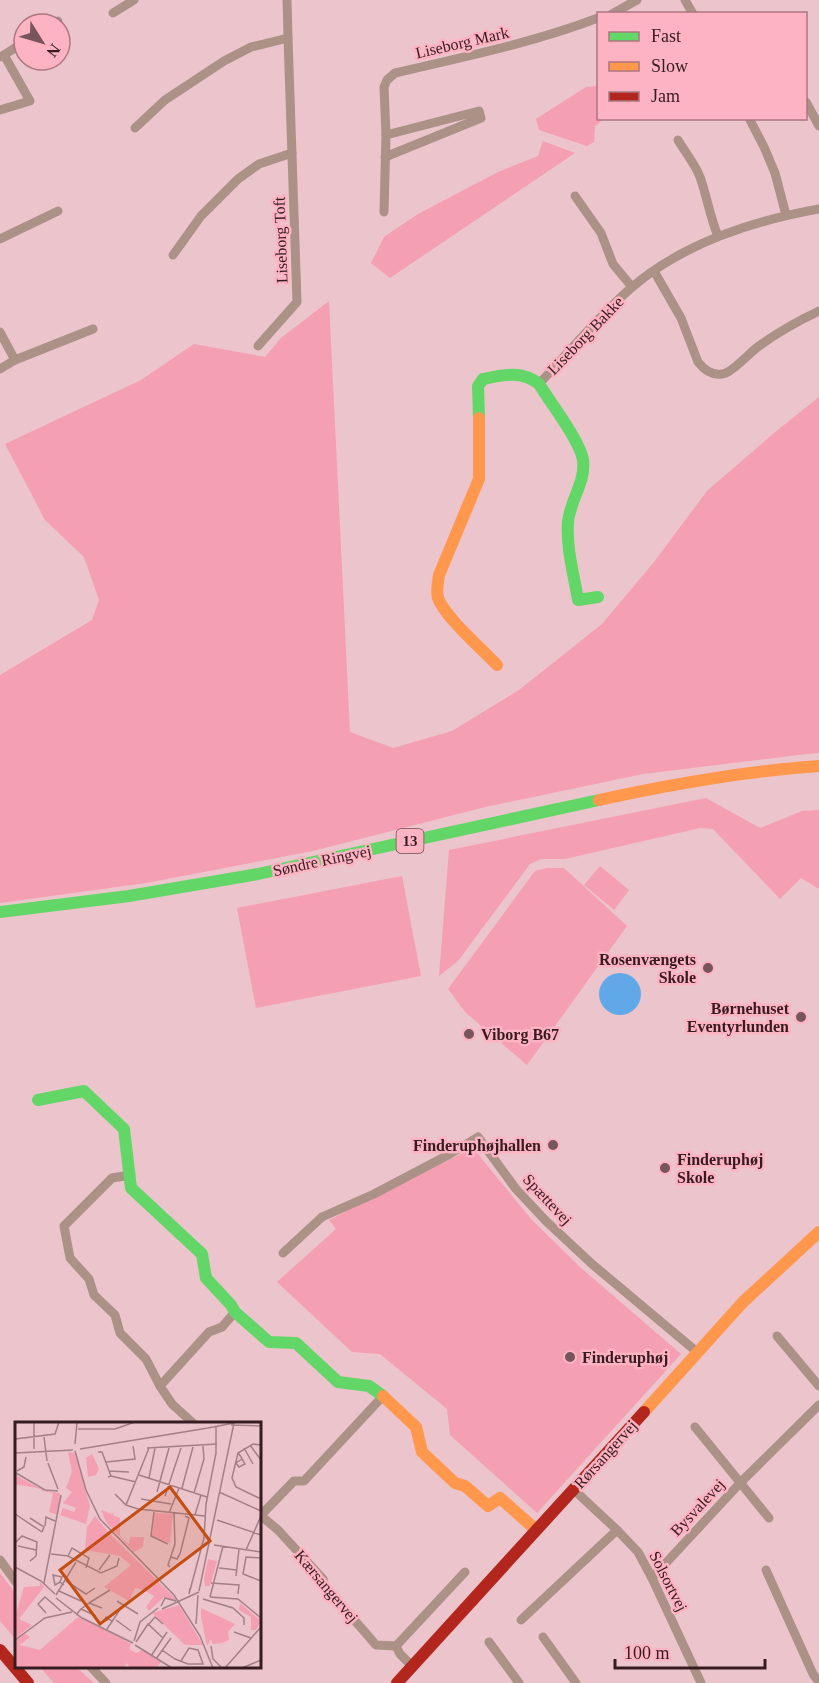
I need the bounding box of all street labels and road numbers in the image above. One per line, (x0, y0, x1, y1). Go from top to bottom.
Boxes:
street label: Liseborg Mark (414, 23, 511, 62)
street label: Liseborg Toft (270, 196, 292, 284)
street label: Liseborg Bakke (544, 293, 627, 378)
road number: 13 (396, 829, 424, 853)
street label: Søndre Ringvej (271, 842, 373, 880)
street label: Spættevej (519, 1170, 575, 1229)
street label: Rørsangervej (571, 1417, 641, 1492)
street label: Bysvalevej (667, 1476, 729, 1540)
street label: Kærsangervej (291, 1547, 362, 1626)
street label: Solsortvej (645, 1548, 691, 1614)

